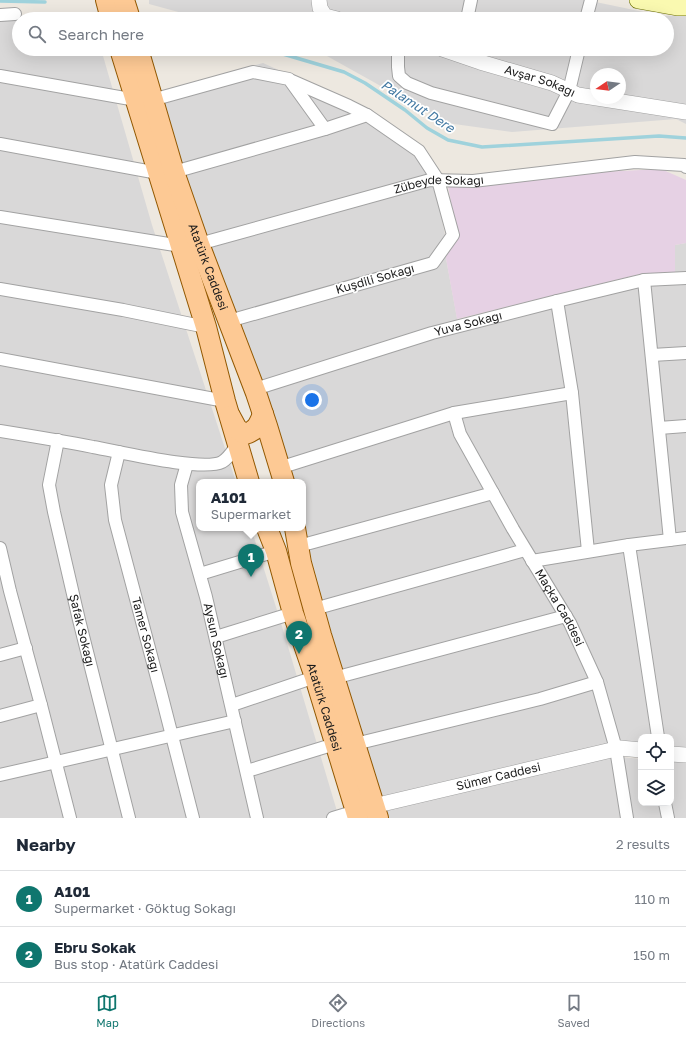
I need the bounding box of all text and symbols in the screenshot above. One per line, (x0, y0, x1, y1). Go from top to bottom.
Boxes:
search box (12, 12, 674, 56)
icon: search (26, 23, 48, 45)
text: Search here (58, 25, 144, 43)
street label: Avşar Sokağı (503, 62, 578, 100)
north arrow (590, 68, 626, 104)
water label: Palamut Dere (378, 76, 459, 136)
street label: Zübeyde Sokağı (392, 172, 485, 197)
street label: Atatürk Caddesi (185, 221, 232, 312)
street label: Kuşdili Sokağı (334, 260, 416, 297)
street label: Yuva Sokağı (433, 307, 504, 339)
your location (302, 390, 322, 410)
popup (196, 479, 306, 531)
text: A101 (211, 488, 247, 506)
text: Supermarket (211, 506, 291, 522)
pin: 1 (238, 544, 264, 577)
street label: Maçka Caddesi (532, 566, 588, 648)
street label: Şafak Sokağı (66, 593, 98, 668)
street label: Tamer Sokağı (129, 595, 163, 674)
street label: Aysun Sokağı (201, 601, 233, 680)
pin: 2 (286, 621, 312, 654)
street label: Atatürk Caddesi (304, 661, 345, 753)
map controls (638, 734, 674, 806)
button: locate (638, 734, 674, 770)
street label: Sümer Caddesi (454, 759, 542, 793)
button: layers (638, 770, 674, 806)
text: Nearby (16, 834, 76, 855)
text: 2 results (616, 836, 670, 852)
text: A101 (54, 882, 90, 900)
text: 1 (26, 891, 32, 907)
text: 110 m (635, 891, 670, 907)
text: Supermarket · Göktuğ Sokağı (54, 900, 236, 916)
text: Ebru Sokak (54, 938, 136, 956)
text: 2 (25, 947, 33, 963)
text: 150 m (633, 947, 670, 963)
text: Bus stop · Atatürk Caddesi (54, 956, 218, 972)
tab: Map (96, 992, 119, 1029)
tab: Directions (311, 992, 365, 1029)
tab: Saved (558, 992, 590, 1029)

